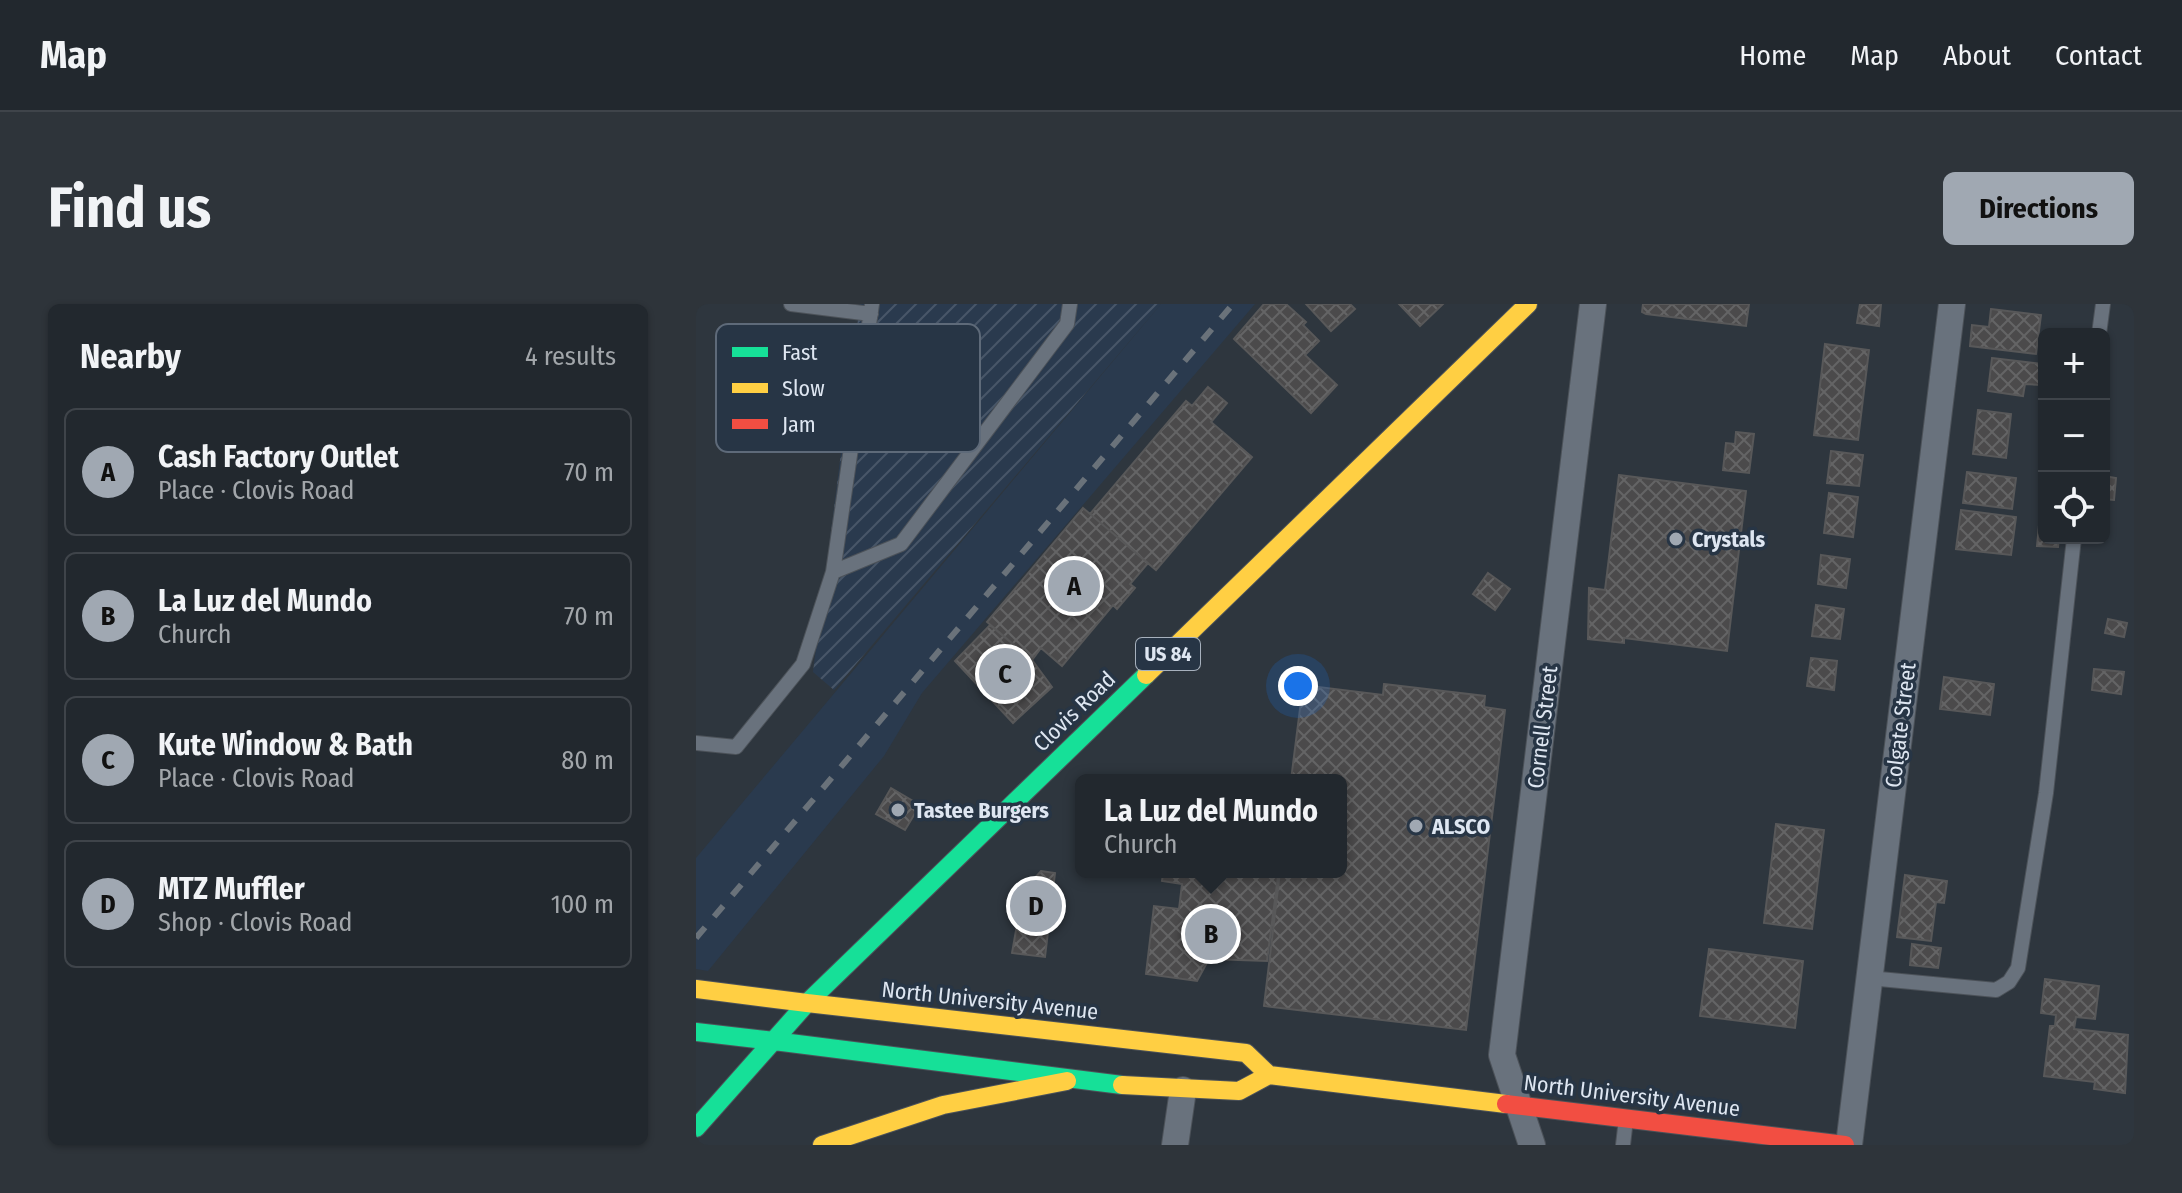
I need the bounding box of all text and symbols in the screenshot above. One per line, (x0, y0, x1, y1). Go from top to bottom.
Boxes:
text: Map (40, 32, 107, 78)
text: Home (1739, 39, 1806, 72)
text: Map (1850, 39, 1899, 72)
text: About (1943, 39, 2011, 72)
text: Contact (2055, 39, 2142, 72)
button: Directions (1943, 172, 2134, 245)
text: Find us (48, 175, 211, 242)
legend (716, 324, 980, 452)
map controls (2038, 328, 2110, 544)
button: + (2038, 328, 2110, 400)
text: Nearby (80, 336, 181, 377)
text: Fast (782, 339, 818, 366)
text: 4 results (525, 341, 616, 372)
text: Slow (782, 375, 825, 402)
button: − (2038, 400, 2110, 472)
text: Jam (782, 411, 816, 438)
text: Cash Factory Outlet (158, 439, 399, 475)
text: A (101, 457, 115, 488)
text: 70 m (564, 457, 614, 488)
button: locate (2038, 472, 2110, 544)
text: Place · Clovis Road (158, 475, 355, 506)
place label: Crystals (1692, 526, 1765, 553)
marker: Crystals (1667, 530, 1685, 548)
pin: A (1048, 556, 1100, 616)
text: La Luz del Mundo (158, 583, 372, 619)
text: B (101, 601, 115, 632)
text: 70 m (564, 601, 614, 632)
text: Church (158, 619, 231, 650)
road number: US 84 (1136, 638, 1200, 670)
pin: C (979, 644, 1031, 704)
street label: Colgate Street (1879, 660, 1922, 789)
street label: Cornell Street (1522, 663, 1564, 790)
street label: Clovis Road (1028, 666, 1121, 757)
your location (1278, 666, 1318, 706)
text: Kute Window & Bath (158, 727, 413, 763)
text: C (101, 745, 115, 776)
text: 80 m (561, 745, 614, 776)
text: Place · Clovis Road (158, 763, 355, 794)
popup (1075, 774, 1347, 878)
text: La Luz del Mundo (1104, 793, 1318, 829)
place label: Tastee Burgers (914, 797, 1049, 824)
marker: Tastee Burgers (889, 801, 907, 819)
place label: ALSCO (1431, 813, 1490, 840)
marker: ALSCO (1407, 817, 1425, 835)
text: Church (1104, 829, 1177, 860)
text: MTZ Muffler (158, 871, 305, 907)
pin: D (1010, 876, 1062, 936)
text: D (100, 889, 116, 920)
text: 100 m (551, 889, 614, 920)
pin: B (1185, 904, 1237, 964)
text: Shop · Clovis Road (158, 907, 352, 938)
street label: North University Avenue (880, 976, 1100, 1025)
street label: North University Avenue (1522, 1069, 1742, 1122)

